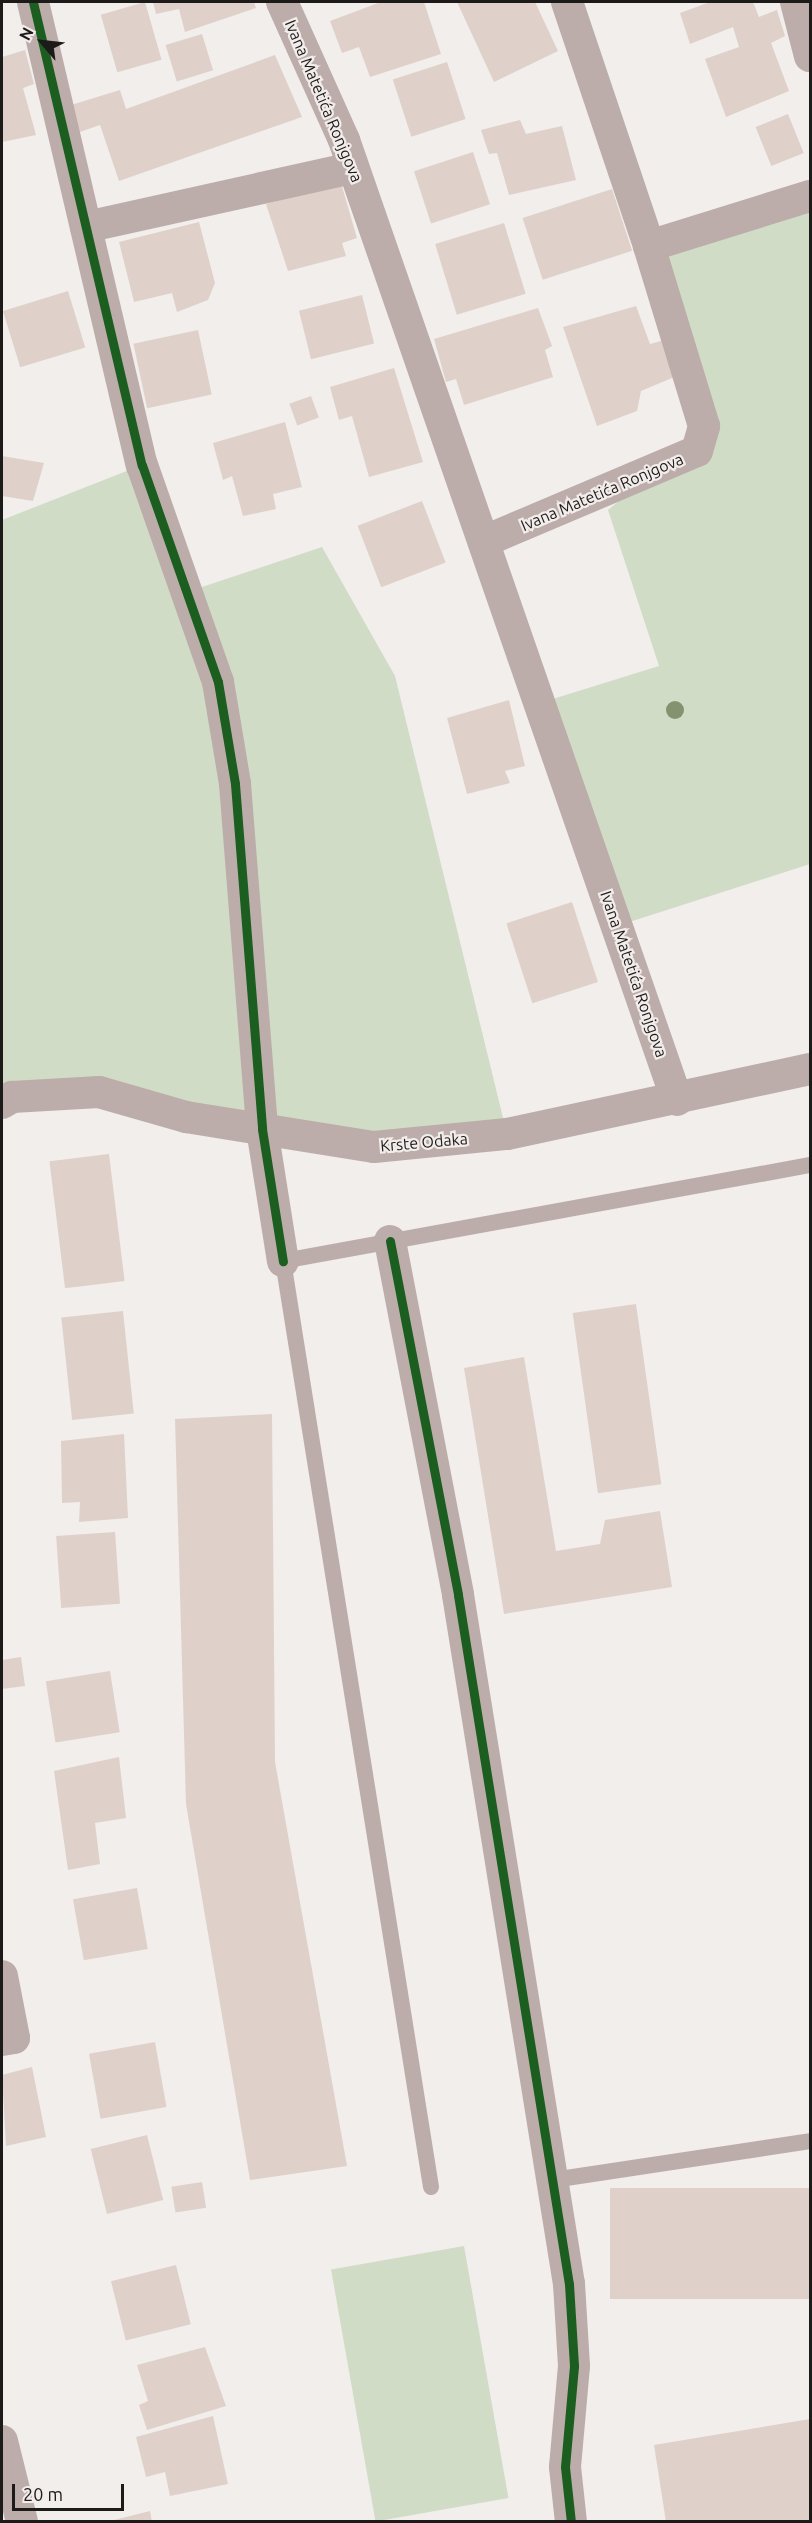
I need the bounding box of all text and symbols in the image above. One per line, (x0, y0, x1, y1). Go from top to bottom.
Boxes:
north arrow (12, 12, 72, 72)
street label: Ivana Matetića Ronjgova (281, 17, 367, 185)
text: N (15, 24, 37, 43)
street label: Ivana Matetića Ronjgova (518, 449, 686, 535)
street label: Ivana Matetića Ronjgova (596, 888, 672, 1060)
street label: Krste Odaka (379, 1129, 469, 1155)
scale bar (15, 2472, 128, 2510)
text: 20 m (23, 2484, 63, 2504)

